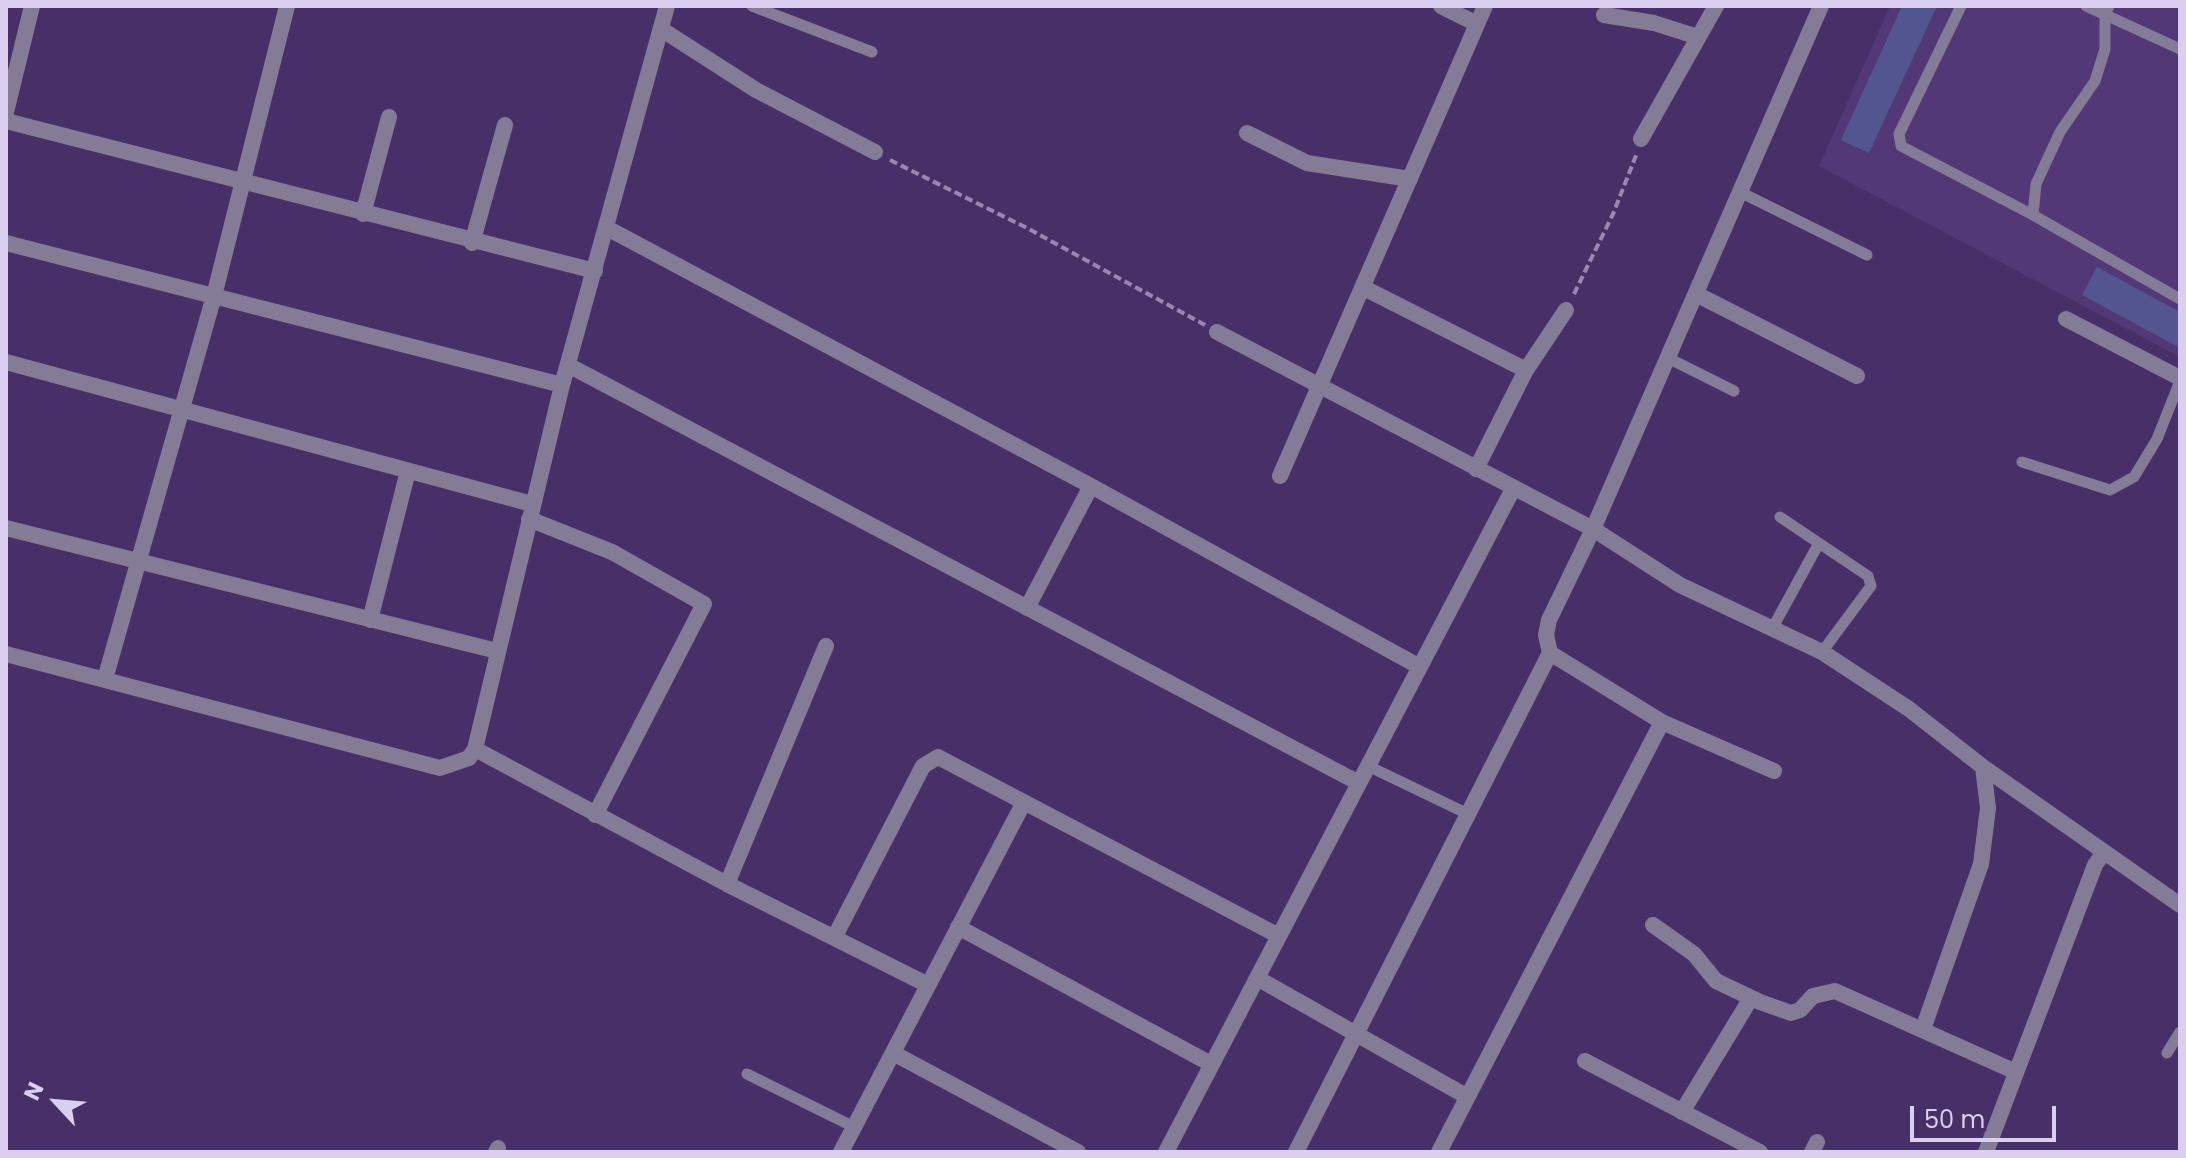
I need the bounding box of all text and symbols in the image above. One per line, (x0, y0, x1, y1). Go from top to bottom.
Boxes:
north arrow (16, 1062, 96, 1142)
text: N (16, 1077, 52, 1105)
scale bar (1914, 1090, 2060, 1140)
text: 50 m (1924, 1103, 1985, 1136)

